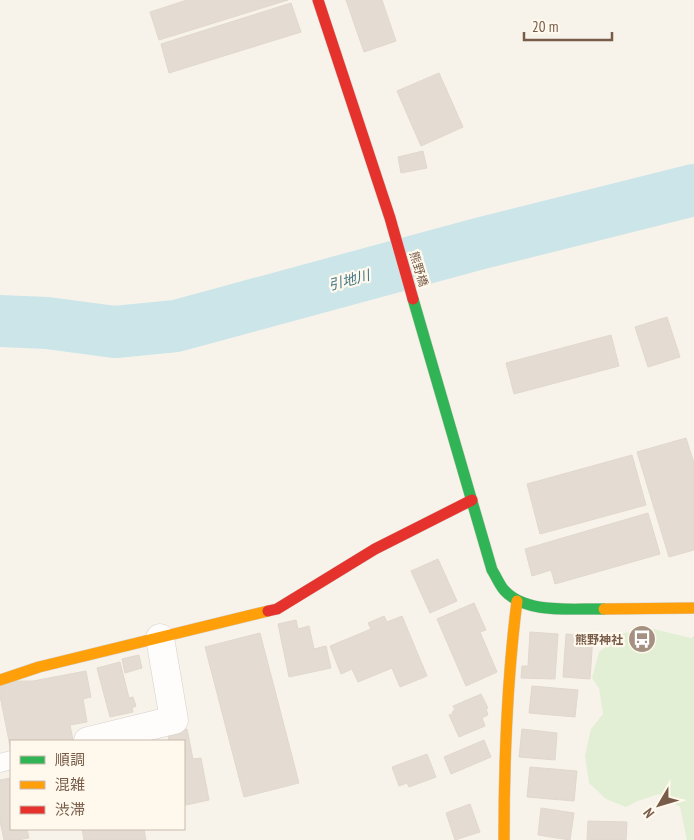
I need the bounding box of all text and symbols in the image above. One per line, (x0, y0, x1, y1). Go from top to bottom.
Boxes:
scale bar (524, 10, 612, 42)
text: 20 m (532, 17, 558, 36)
street label: 熊野橋 (407, 250, 431, 288)
water label: 引地川 (326, 265, 374, 294)
bus stop icon: 熊野神社 (627, 624, 657, 654)
place label: 熊野神社 (575, 632, 623, 647)
legend (10, 740, 185, 830)
text: 順調 (55, 750, 85, 769)
text: 混雑 (55, 775, 85, 794)
north arrow (634, 780, 684, 830)
text: 渋滞 (55, 800, 85, 819)
text: N (639, 804, 658, 822)

